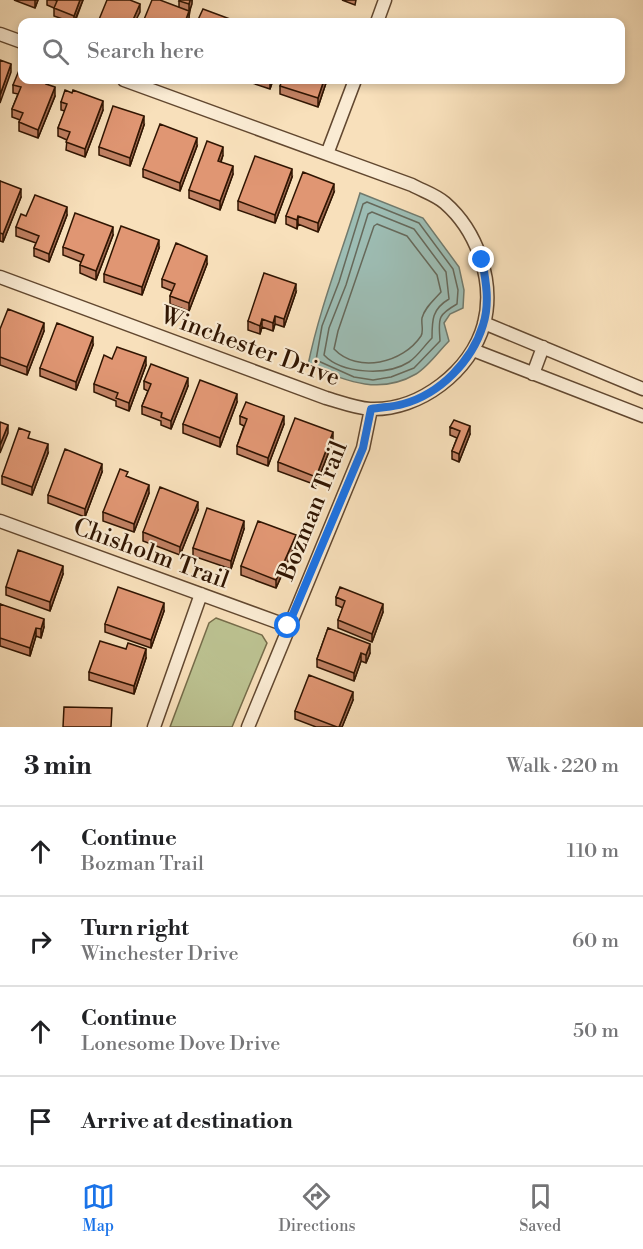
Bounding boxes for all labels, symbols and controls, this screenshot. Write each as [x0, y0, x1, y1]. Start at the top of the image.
search box [18, 18, 625, 84]
icon: search [39, 35, 72, 68]
text: Search here [87, 38, 204, 65]
route end [468, 246, 494, 272]
street label: Winchester Drive [155, 300, 344, 393]
street label: Bozman Trail [271, 437, 355, 586]
street label: Chisholm Trail [69, 512, 233, 596]
route start [274, 612, 300, 638]
text: 3 min [24, 750, 92, 782]
text: Walk · 220 m [506, 754, 619, 779]
text: Continue [81, 825, 177, 852]
icon: ahead [24, 835, 57, 868]
text: 110 m [567, 839, 619, 864]
text: Bozman Trail [81, 852, 204, 877]
text: Turn right [81, 915, 189, 942]
icon: right [24, 925, 57, 958]
text: 60 m [572, 929, 619, 954]
text: Winchester Drive [81, 942, 239, 967]
text: Continue [81, 1005, 177, 1032]
icon: ahead [24, 1015, 57, 1048]
text: 50 m [573, 1019, 619, 1044]
text: Lonesome Dove Drive [81, 1032, 280, 1057]
icon: arrive [24, 1105, 57, 1138]
text: Arrive at destination [81, 1108, 293, 1135]
tab: Map [82, 1180, 115, 1236]
tab: Directions [278, 1180, 356, 1236]
tab: Saved [519, 1180, 561, 1236]

